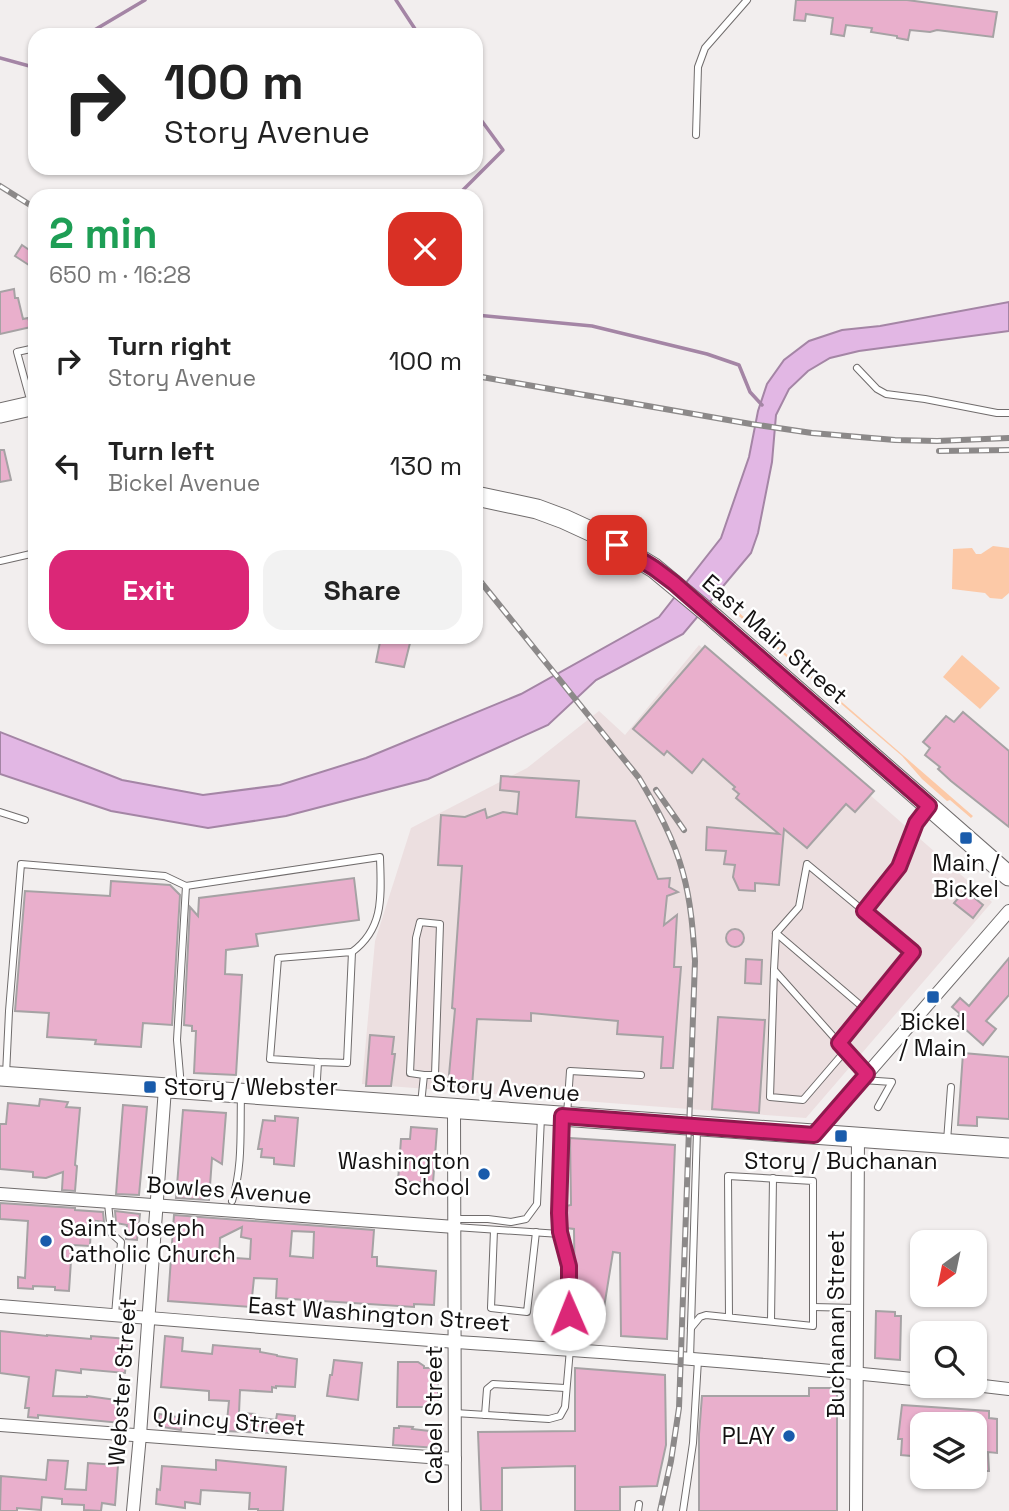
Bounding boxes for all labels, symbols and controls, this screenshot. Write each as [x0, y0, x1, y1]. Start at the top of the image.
text: 100 m [164, 51, 304, 113]
icon: right [49, 56, 140, 147]
text: Story Avenue [164, 112, 370, 152]
text: 2 min [49, 207, 158, 260]
button: close [388, 212, 462, 286]
text: 650 m · 16:28 [49, 260, 191, 290]
text: Turn right [108, 329, 232, 363]
icon: right [49, 342, 87, 380]
text: 100 m [389, 344, 462, 378]
text: Story Avenue [108, 363, 256, 393]
text: Turn left [108, 434, 215, 468]
icon: left [49, 447, 87, 485]
text: 130 m [390, 449, 462, 483]
text: Bickel Avenue [108, 468, 260, 498]
pin [587, 515, 647, 575]
icon: arrive [598, 526, 636, 564]
button: Exit [49, 550, 249, 630]
button: Share [263, 550, 462, 630]
street label: East Main Street [696, 567, 854, 711]
marker: Main / Bickel [958, 830, 974, 846]
place label: Main / Bickel [932, 848, 1000, 904]
marker: Bickel / Main [925, 989, 941, 1005]
place label: Bickel / Main [899, 1007, 967, 1063]
street label: Story Avenue [431, 1068, 581, 1108]
place label: Story / Webster [164, 1072, 338, 1102]
marker: Story / Webster [142, 1079, 158, 1095]
marker: Story / Buchanan [833, 1128, 849, 1144]
place label: Washington School [338, 1146, 470, 1202]
place label: Story / Buchanan [744, 1146, 938, 1176]
marker: Washington School [476, 1166, 492, 1182]
street label: Bowles Avenue [145, 1169, 313, 1211]
place label: Saint Joseph Catholic Church [60, 1213, 236, 1269]
street label: Buchanan Street [821, 1230, 851, 1418]
north arrow [910, 1230, 987, 1307]
map controls [910, 1230, 987, 1489]
marker: Saint Joseph Catholic Church [38, 1233, 54, 1249]
position arrow [532, 1277, 606, 1351]
street label: East Washington Street [247, 1290, 511, 1338]
street label: Webster Street [101, 1297, 143, 1467]
button: search [910, 1321, 987, 1398]
street label: Cabel Street [419, 1346, 449, 1484]
street label: Quincy Street [151, 1399, 307, 1443]
button: layers [910, 1412, 987, 1489]
place label: PLAY [722, 1421, 775, 1451]
marker: PLAY [781, 1428, 797, 1444]

